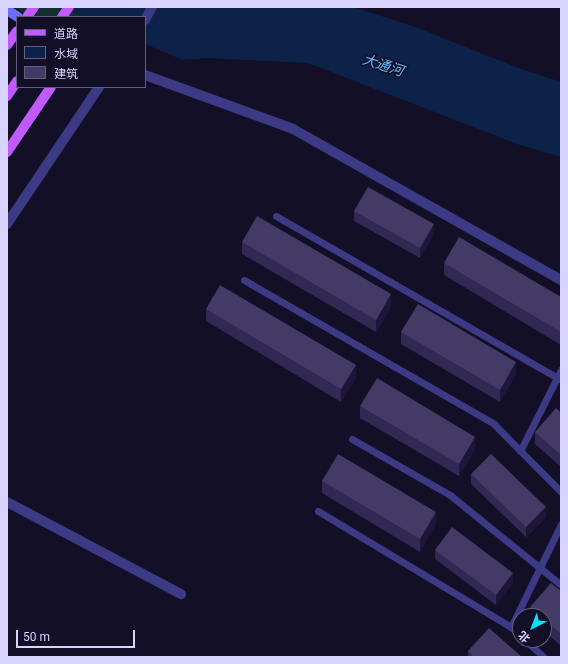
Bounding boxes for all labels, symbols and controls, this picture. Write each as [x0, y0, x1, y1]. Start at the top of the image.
legend [16, 16, 146, 88]
text: 道路 [54, 27, 78, 41]
text: 水域 [54, 47, 78, 61]
water label: 大通河 [360, 51, 406, 79]
text: 建筑 [54, 67, 78, 81]
north arrow [512, 608, 552, 648]
scale bar [18, 622, 137, 648]
text: 北 [516, 628, 533, 645]
text: 50 m [23, 630, 50, 644]

